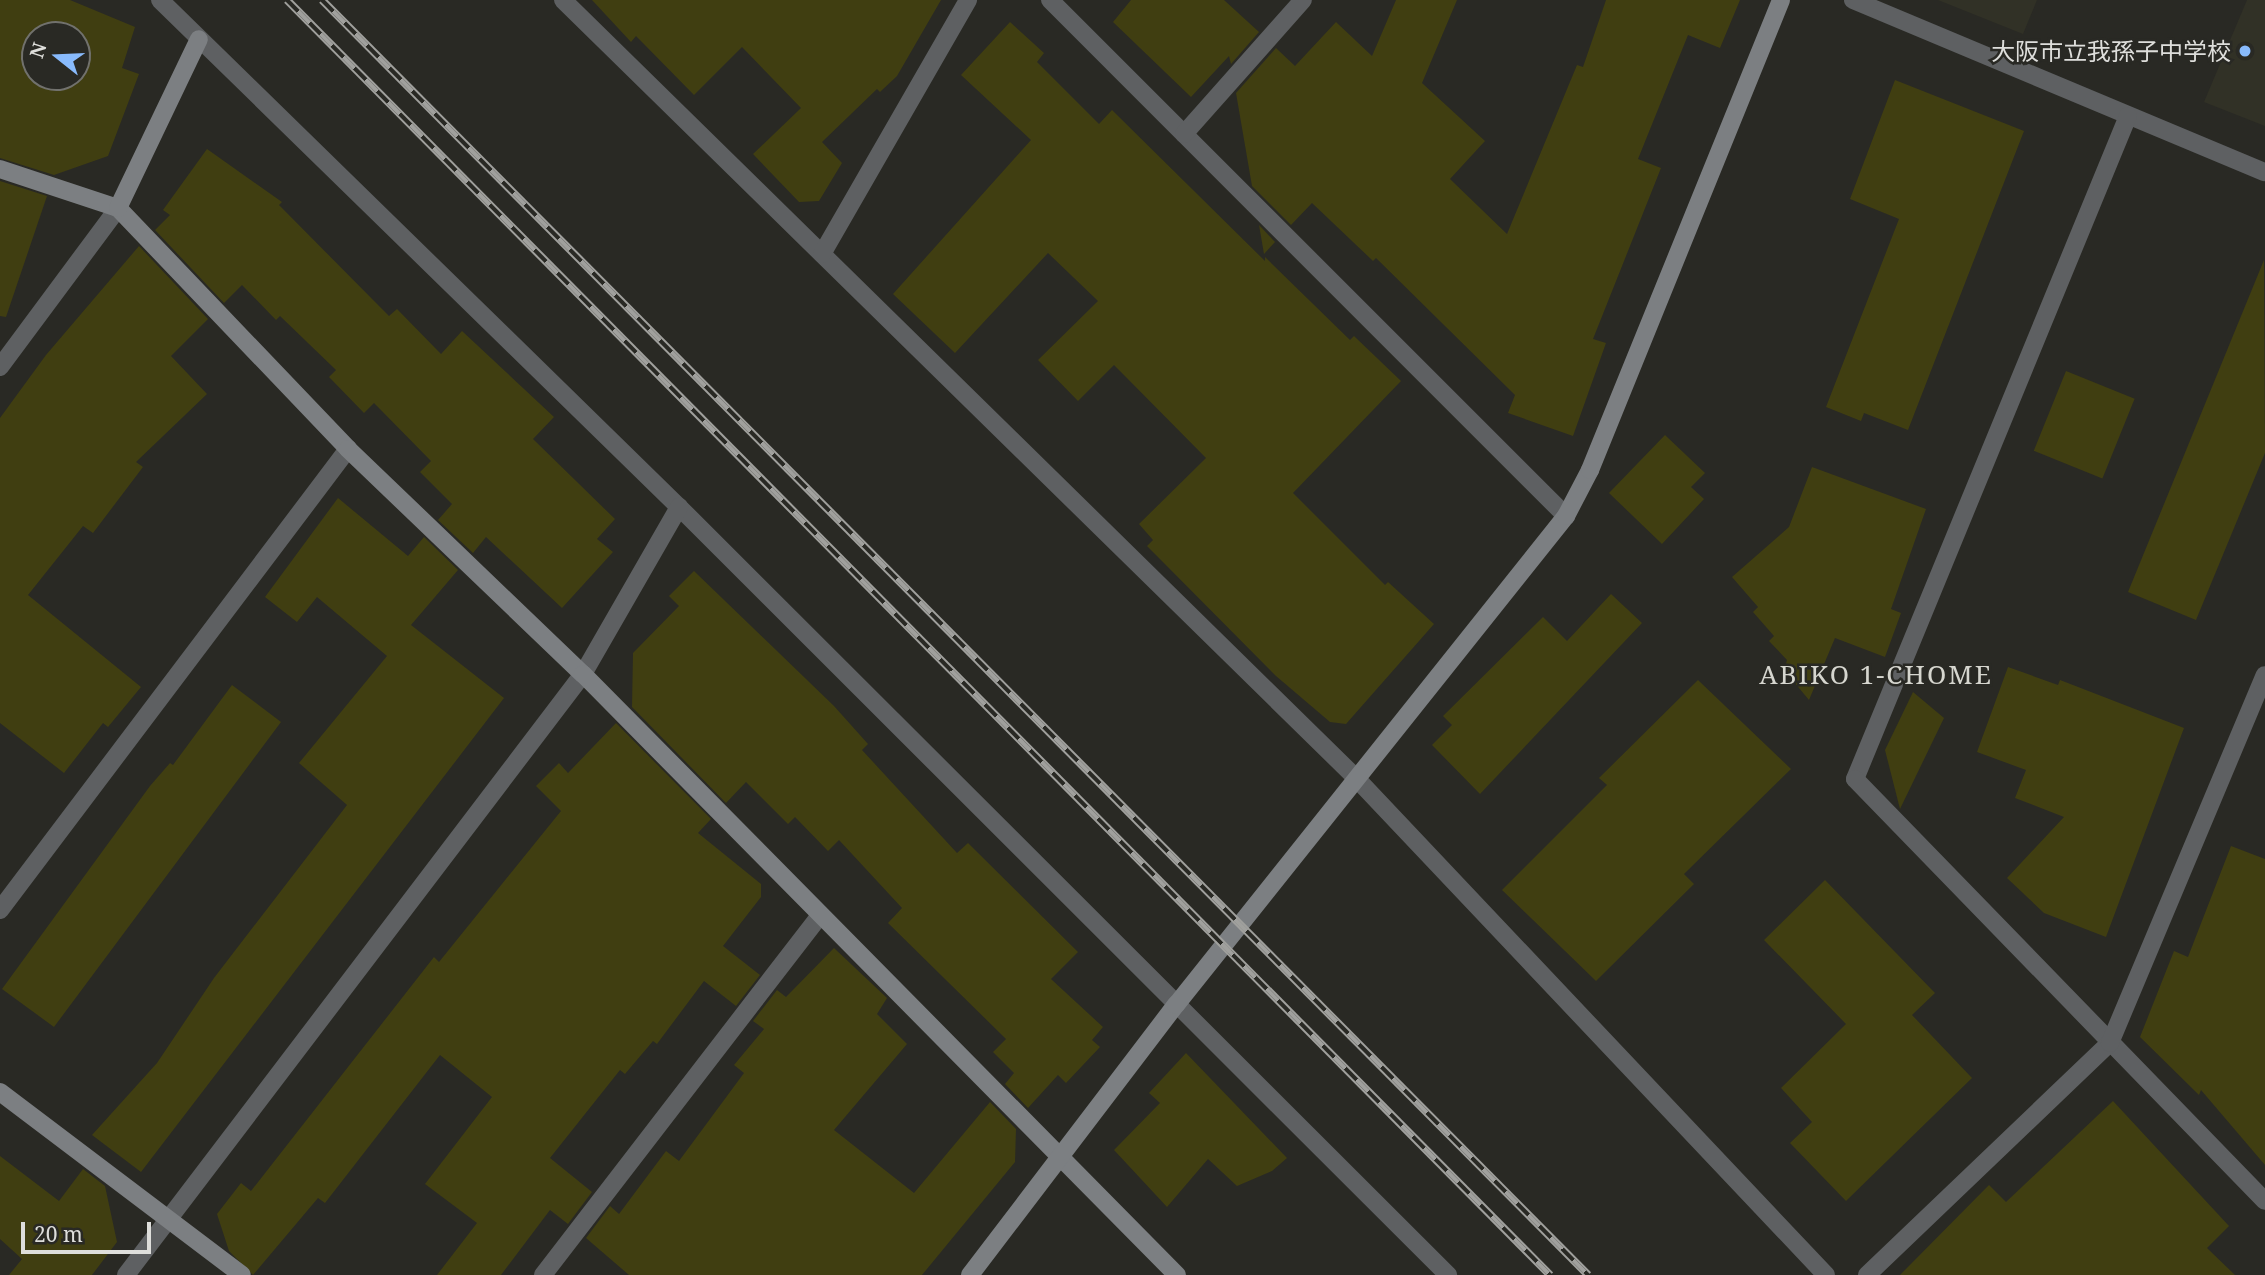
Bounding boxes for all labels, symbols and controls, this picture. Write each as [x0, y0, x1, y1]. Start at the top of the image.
north arrow [21, 21, 91, 91]
place label: 大阪市立我孫子中学校 [1991, 37, 2231, 65]
text: N [23, 39, 53, 61]
marker: 大阪市立我孫子中学校 [2237, 43, 2253, 59]
district label: ABIKO 1-CHOME [1761, 659, 1991, 691]
scale bar [24, 1208, 154, 1252]
text: 20 m [34, 1220, 83, 1248]

